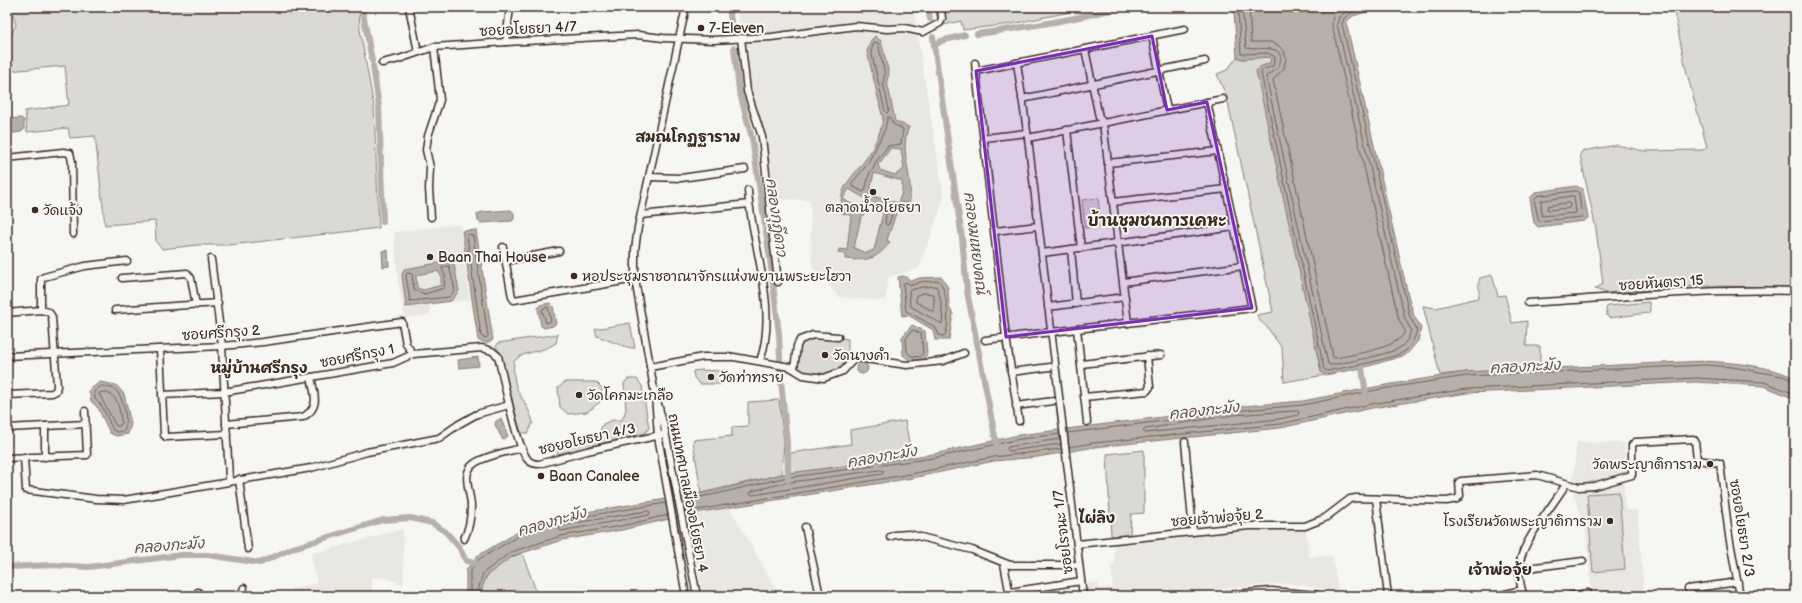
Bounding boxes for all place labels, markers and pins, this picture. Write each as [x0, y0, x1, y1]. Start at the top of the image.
place label: 7-Eleven [709, 20, 764, 37]
marker: 7-Eleven [696, 23, 706, 33]
marker: ตลาดน้ำอโยธยา [868, 187, 878, 197]
place label: ตลาดน้ำอโยธยา [825, 195, 921, 216]
place label: วัดแจ้ง [43, 202, 83, 219]
marker: วัดแจ้ง [30, 205, 40, 215]
place label: Baan Thai House [438, 249, 547, 266]
marker: Baan Thai House [425, 252, 435, 262]
place label: หอประชุมราชอาณาจักรแห่งพยานพระยะโฮวา [582, 267, 851, 286]
marker: หอประชุมราชอาณาจักรแห่งพยานพระยะโฮวา [569, 271, 579, 281]
place label: วัดนางคำ [833, 347, 890, 364]
marker: วัดนางคำ [820, 350, 830, 360]
place label: วัดท่าทราย [719, 369, 784, 386]
marker: วัดท่าทราย [706, 372, 716, 382]
place label: วัดโคกมะเกลือ [587, 386, 674, 404]
marker: วัดโคกมะเกลือ [574, 390, 584, 400]
place label: วัดพระญาติการาม [1592, 456, 1702, 473]
marker: วัดพระญาติการาม [1705, 459, 1715, 469]
place label: Baan Canalee [549, 468, 639, 485]
marker: Baan Canalee [536, 471, 546, 481]
place label: โรงเรียนวัดพระญาติการาม [1443, 512, 1602, 530]
marker: โรงเรียนวัดพระญาติการาม [1605, 516, 1615, 526]

